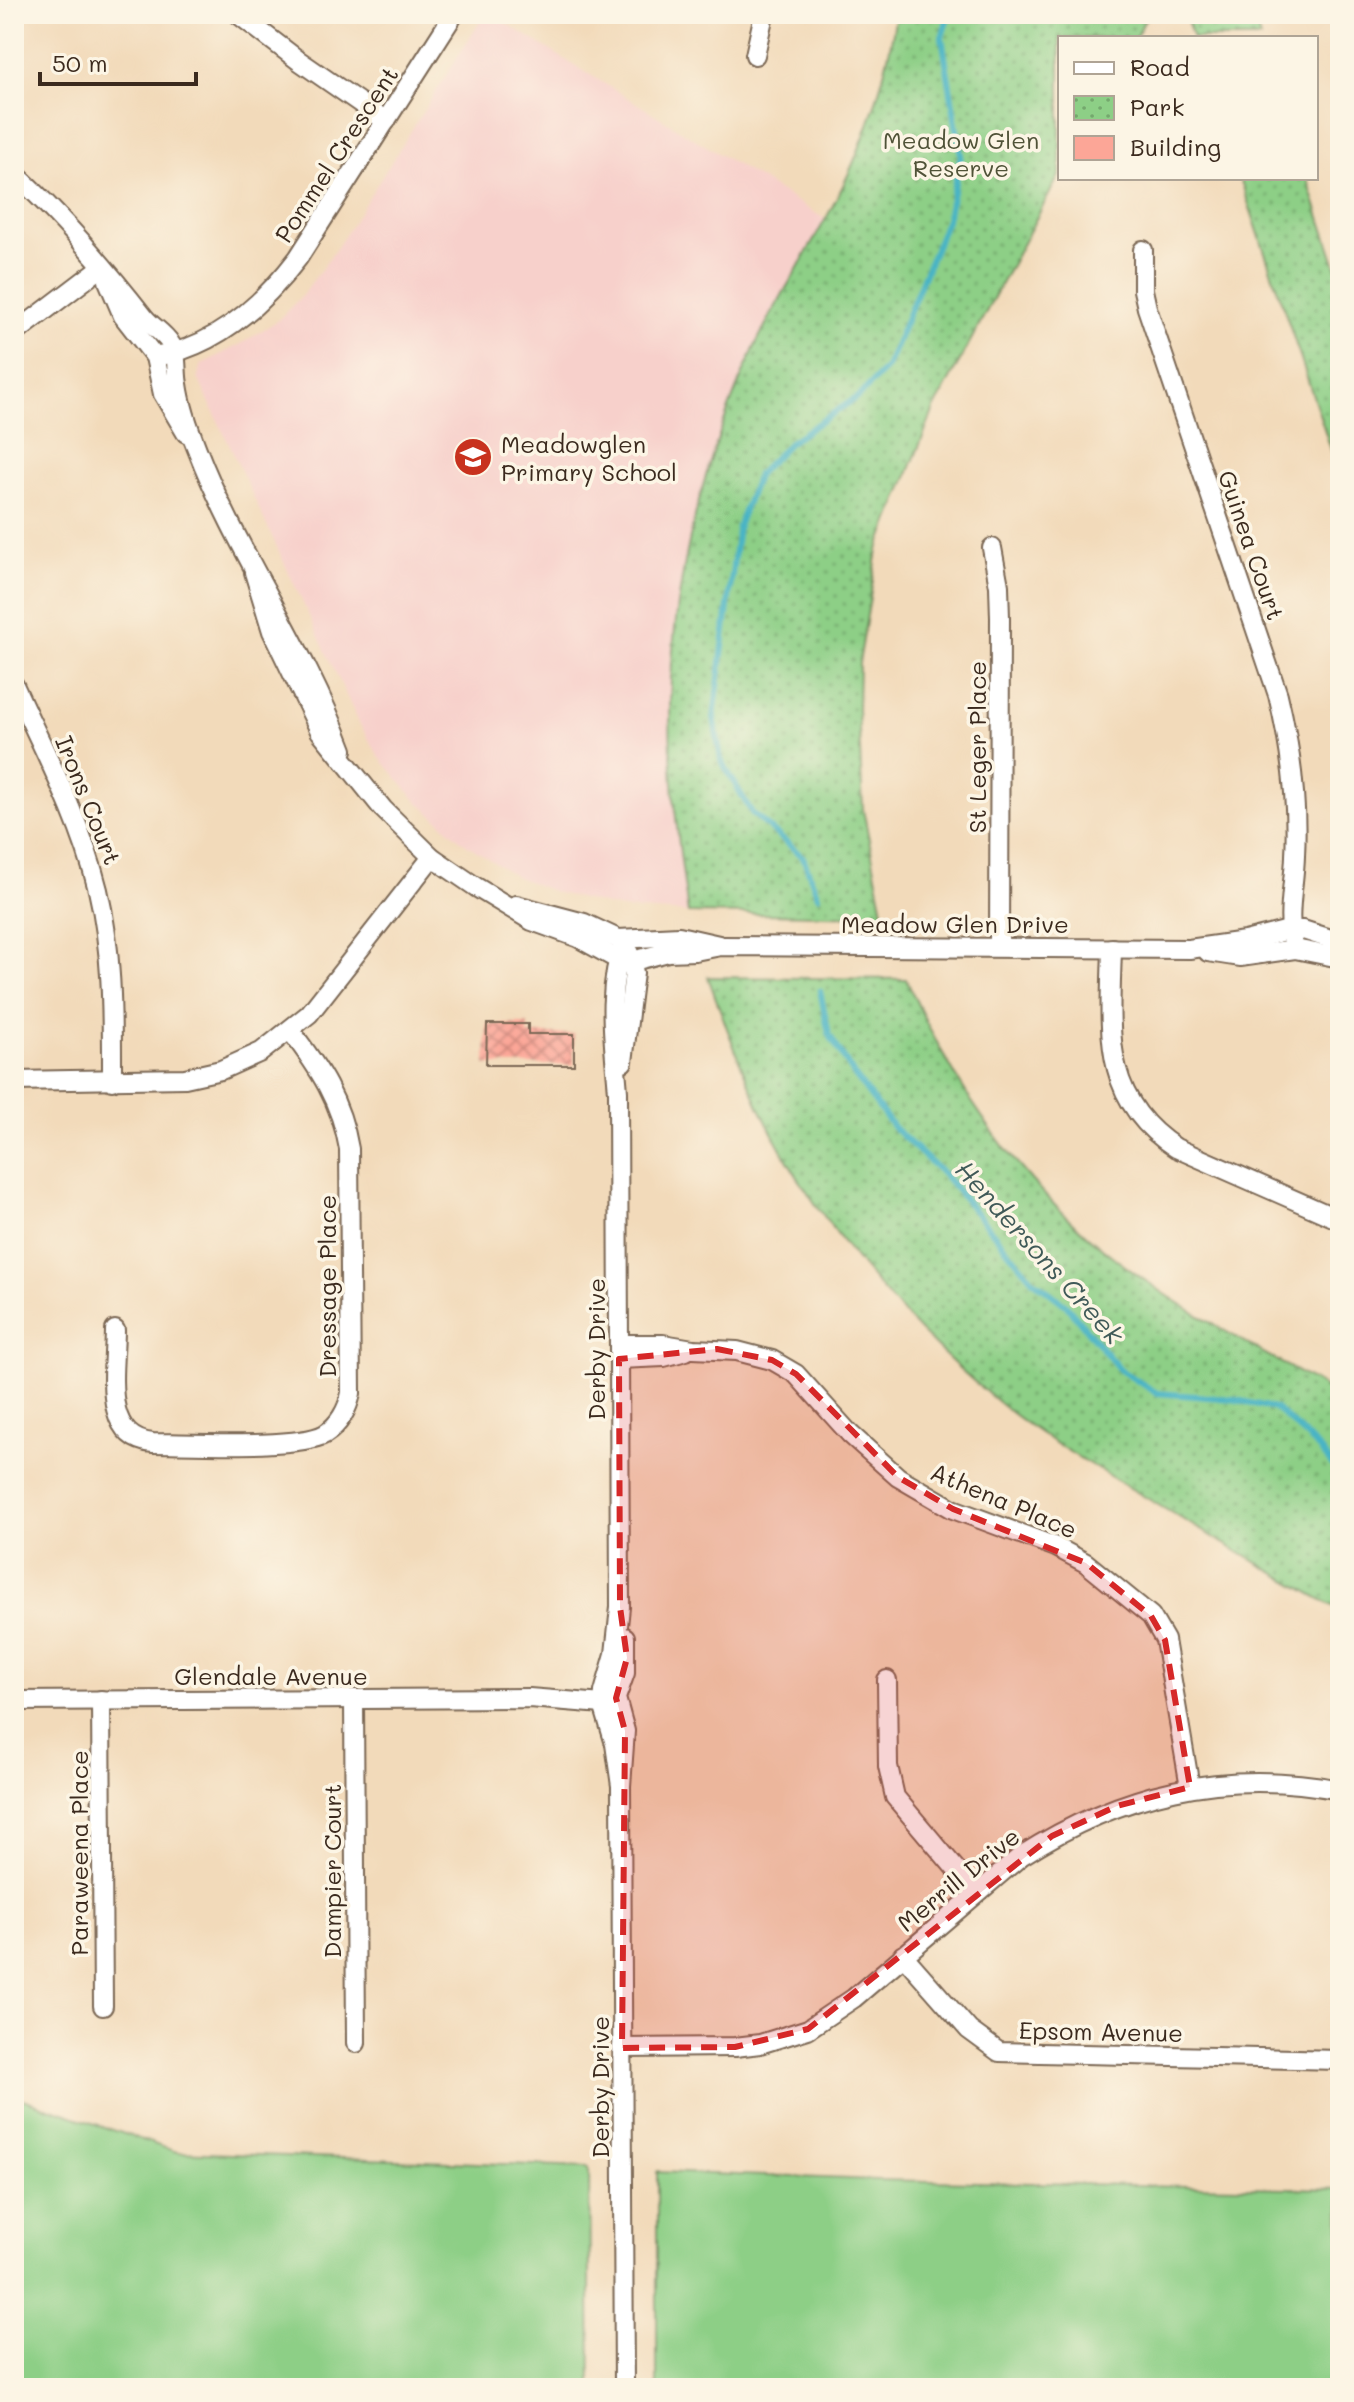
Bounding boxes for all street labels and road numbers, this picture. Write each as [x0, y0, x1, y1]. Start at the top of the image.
street label: Pommel Crescent [267, 60, 405, 248]
street label: Guinea Court [1212, 466, 1292, 624]
street label: St Leger Place [961, 661, 992, 833]
street label: Irons Court [49, 731, 129, 869]
street label: Meadow Glen Drive [841, 908, 1069, 939]
street label: Dressage Place [311, 1195, 342, 1377]
street label: Derby Drive [580, 1278, 611, 1420]
street label: Athena Place [926, 1455, 1082, 1545]
street label: Glendale Avenue [174, 1660, 368, 1691]
street label: Paraweena Place [63, 1750, 94, 1956]
street label: Dampier Court [316, 1784, 347, 1958]
street label: Merrill Drive [891, 1820, 1025, 1938]
street label: Epsom Avenue [1019, 2014, 1183, 2048]
street label: Derby Drive [584, 2016, 615, 2158]

